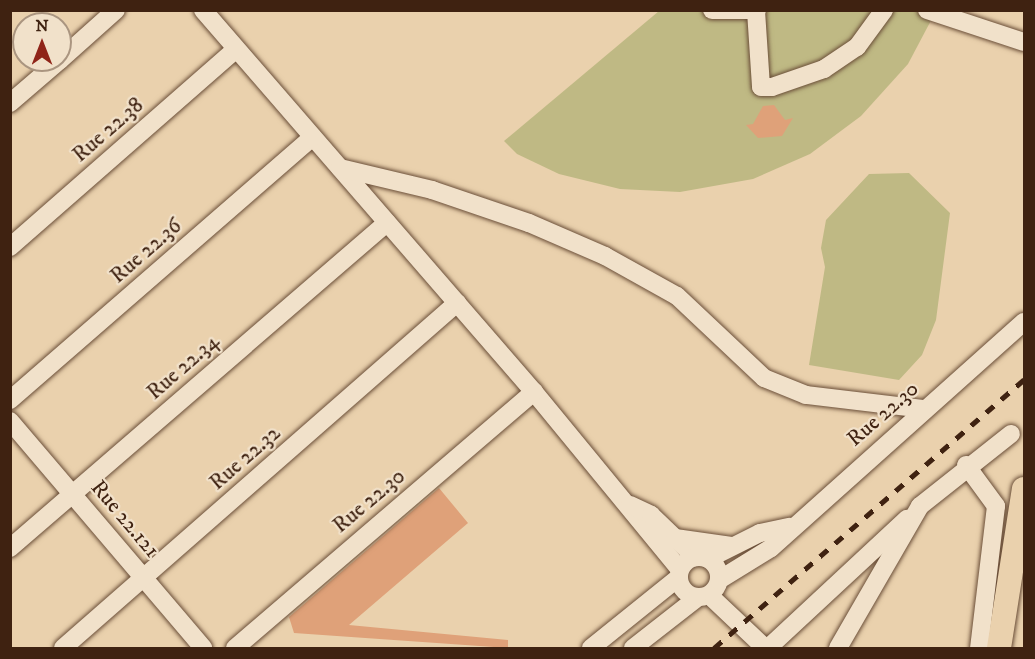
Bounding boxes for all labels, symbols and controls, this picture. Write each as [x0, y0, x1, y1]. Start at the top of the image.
north arrow [12, 12, 72, 72]
text: N [35, 16, 49, 36]
street label: Rue 22.38 [67, 92, 149, 168]
street label: Rue 22.36 [105, 213, 187, 289]
street label: Rue 22.34 [141, 328, 225, 406]
street label: Rue 22.30 [842, 376, 924, 452]
street label: Rue 22.32 [204, 420, 286, 496]
street label: Rue 22.30 [327, 463, 411, 539]
street label: Rue 22.121 [85, 475, 165, 563]

